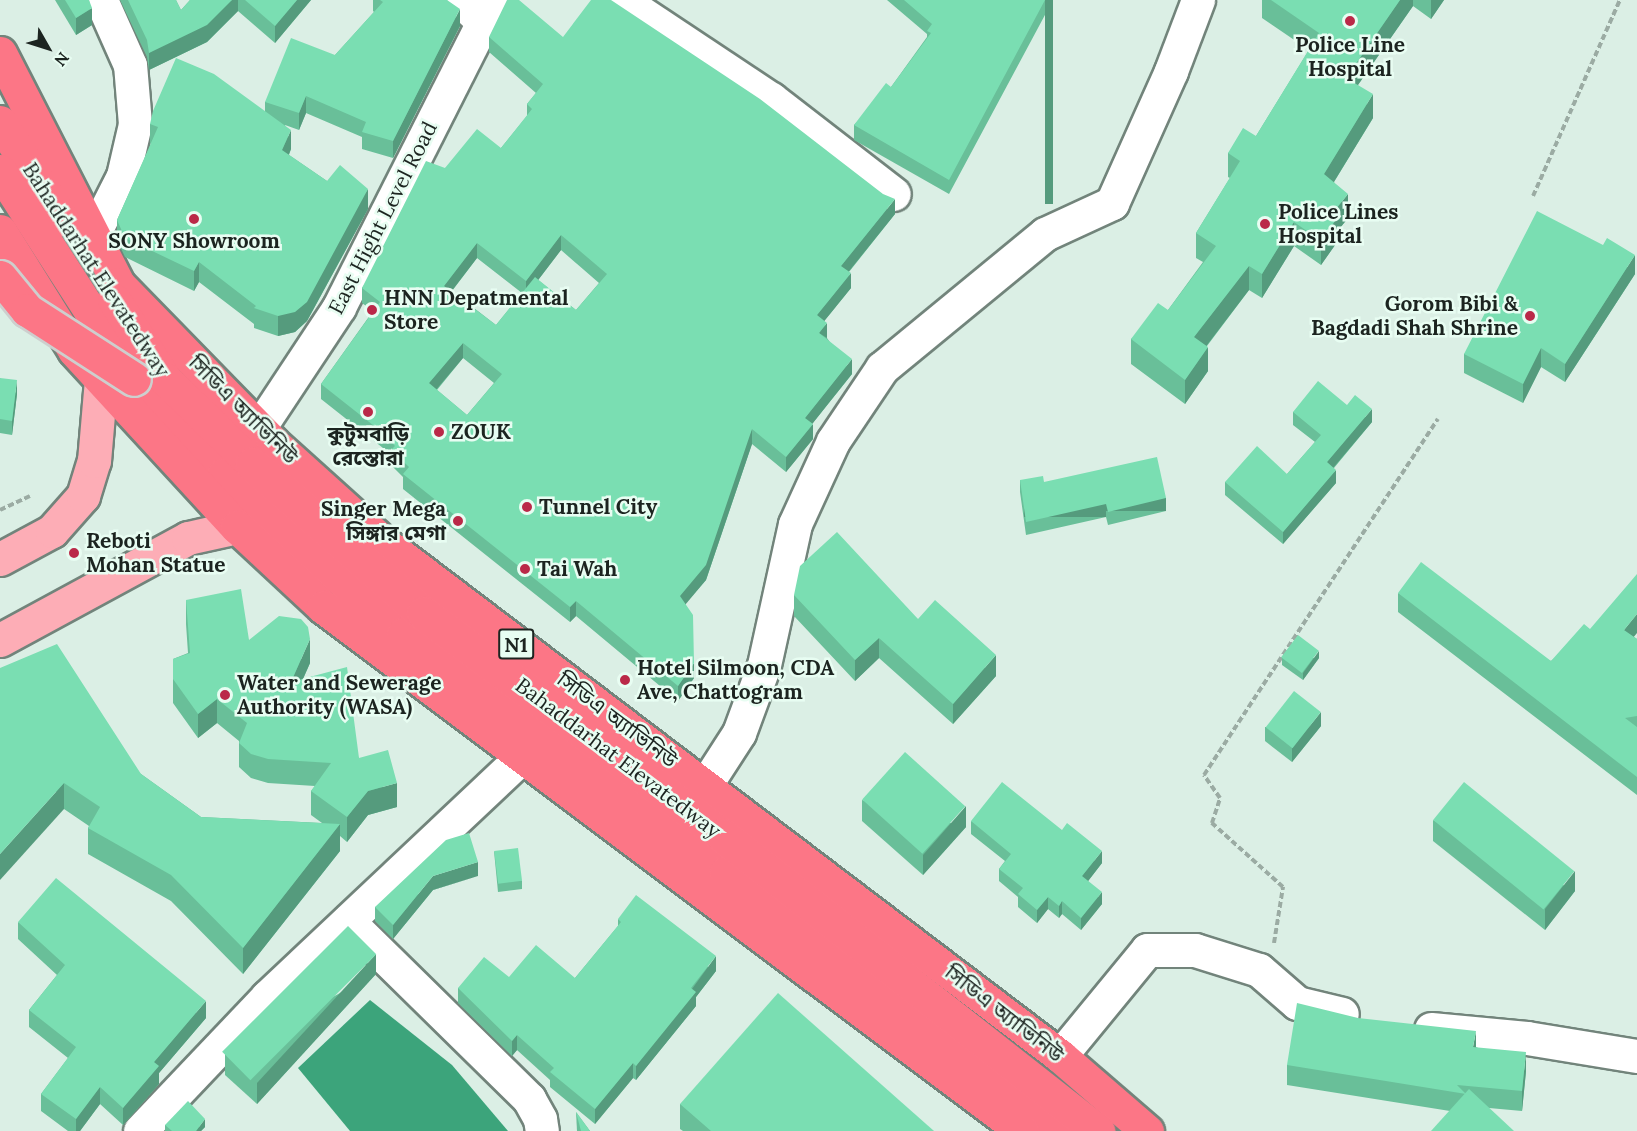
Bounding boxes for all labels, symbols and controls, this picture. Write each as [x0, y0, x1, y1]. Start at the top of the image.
marker: Police Line Hospital [1341, 12, 1359, 30]
north arrow [18, 18, 78, 78]
place label: Police Line Hospital [1295, 32, 1405, 82]
text: N [50, 48, 74, 70]
street label: East Hight Level Road [323, 117, 443, 319]
street label: Bahaddarhat Elevatedway [17, 158, 175, 382]
place label: Police Lines Hospital [1278, 199, 1398, 249]
marker: SONY Showroom [187, 212, 201, 226]
marker: Police Lines Hospital [1256, 215, 1274, 233]
place label: SONY Showroom [108, 228, 280, 254]
place label: HNN Depatmental Store [384, 285, 569, 335]
place label: Gorom Bibi & Bagdadi Shah Shrine [1311, 291, 1518, 341]
marker: HNN Depatmental Store [365, 303, 379, 317]
marker: Gorom Bibi & Bagdadi Shah Shrine [1523, 309, 1537, 323]
street label: সিডিএ অ্যাভিনিউ [183, 350, 303, 470]
marker: কুটুমবাড়ি রেস্তোরা [361, 405, 375, 419]
place label: ZOUK [451, 419, 511, 445]
place label: কুটুমবাড়ি রেস্তোরা [327, 421, 409, 471]
marker: ZOUK [432, 425, 446, 439]
place label: Tunnel City [539, 494, 657, 520]
place label: Singer Mega সিঙ্গার মেগা [321, 496, 446, 546]
marker: Tunnel City [520, 500, 534, 514]
marker: Singer Mega সিঙ্গার মেগা [451, 514, 465, 528]
place label: Reboti Mohan Statue [86, 528, 226, 578]
marker: Reboti Mohan Statue [67, 546, 81, 560]
place label: Tai Wah [537, 556, 617, 582]
marker: Tai Wah [518, 562, 532, 576]
road number: N1 [498, 627, 534, 661]
place label: Hotel Silmoon, CDA Ave, Chattogram [637, 655, 834, 705]
street label: সিডিএ অ্যাভিনিউ [552, 667, 682, 773]
place label: Water and Sewerage Authority (WASA) [237, 670, 442, 720]
street label: Bahaddarhat Elevatedway [510, 673, 726, 843]
marker: Hotel Silmoon, CDA Ave, Chattogram [618, 673, 632, 687]
marker: Water and Sewerage Authority (WASA) [218, 688, 232, 702]
street label: সিডিএ অ্যাভিনিউ [940, 960, 1068, 1068]

